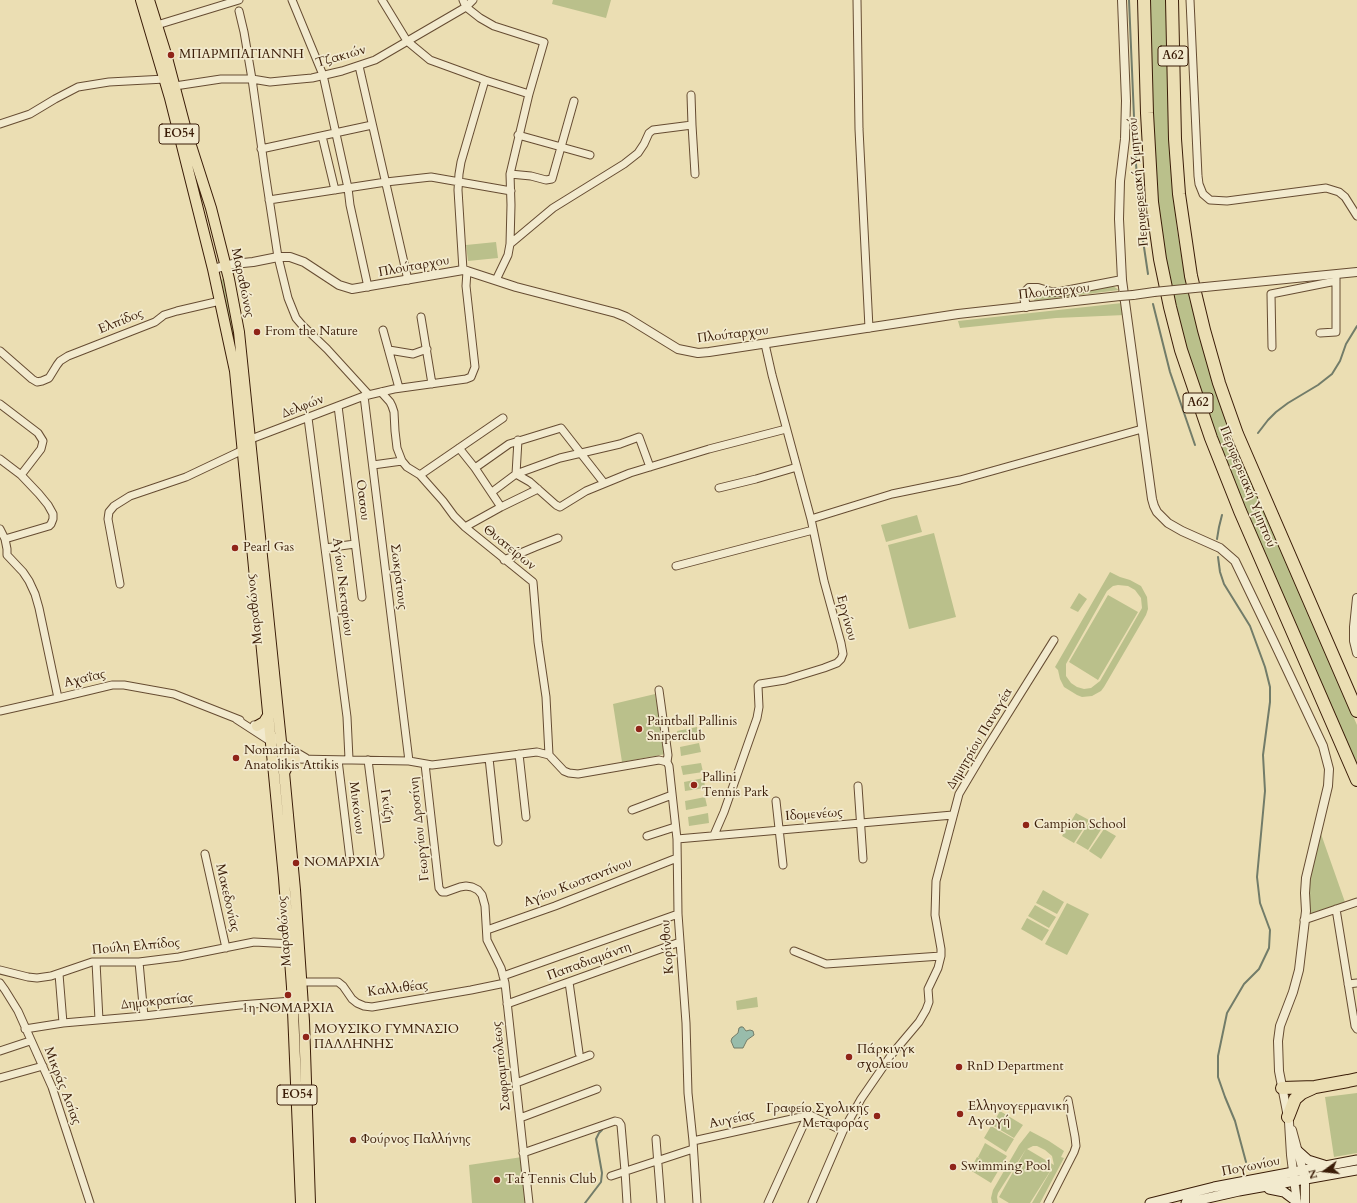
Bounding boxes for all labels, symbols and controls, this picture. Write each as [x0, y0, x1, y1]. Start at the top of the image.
street label: Τζακιών [314, 42, 368, 72]
road number: Α62 [1158, 46, 1188, 66]
place label: ΜΠΑΡΜΠΑΓΙΑΝΝΗ [179, 47, 304, 63]
marker: ΜΠΑΡΜΠΑΓΙΑΝΝΗ [166, 50, 176, 60]
street label: Περιφερειακή Υμηττού [1126, 117, 1152, 247]
road number: ΕΟ54 [159, 124, 199, 144]
street label: Μαραθώνος [227, 247, 257, 319]
street label: Πλούταρχου [377, 253, 451, 281]
street label: Πλούταρχου [1018, 280, 1090, 304]
street label: Ελπίδος [96, 306, 146, 338]
street label: Πλούταρχου [696, 323, 770, 347]
place label: From the Nature [265, 324, 358, 340]
marker: From the Nature [252, 327, 262, 337]
street label: Δελφών [280, 392, 326, 422]
road number: Α62 [1183, 393, 1213, 413]
street label: Περιφερειακή Υμηττού [1216, 424, 1278, 550]
street label: Οασου [352, 479, 372, 521]
street label: Θυατείρων [479, 522, 539, 574]
street label: Αγίου Νεκταρίου [328, 537, 356, 637]
place label: Pearl Gas [243, 540, 294, 556]
marker: Pearl Gas [230, 543, 240, 553]
street label: Σωκράτους [386, 543, 410, 611]
street label: Μαραθώνος [244, 573, 266, 645]
street label: Εργίνου [832, 593, 860, 643]
street label: Αχαΐας [63, 667, 107, 691]
street label: Δημητρίου Παναγέα [944, 686, 1016, 792]
place label: Paintball Pallinis Sniperclub [647, 714, 737, 745]
marker: Paintball Pallinis Sniperclub [634, 724, 644, 734]
place label: Nomarhia Anatolikis Attikis [244, 743, 339, 774]
marker: Nomarhia Anatolikis Attikis [231, 753, 241, 763]
place label: Pallini Tennis Park [702, 770, 769, 801]
street label: Γεωργίου Δροσίνη [407, 776, 433, 882]
marker: Pallini Tennis Park [689, 780, 699, 790]
street label: Μυκόνου [345, 781, 367, 835]
street label: Γκύζη [376, 788, 396, 824]
street label: Ιδομενέως [785, 805, 843, 825]
place label: Campion School [1034, 817, 1126, 833]
marker: Campion School [1021, 820, 1031, 830]
place label: ΝΟΜΑΡΧΙΑ [304, 855, 379, 871]
street label: Αγίου Κωσταντίνου [522, 855, 634, 911]
marker: ΝΟΜΑΡΧΙΑ [291, 858, 301, 868]
street label: Μακεδονίας [212, 862, 242, 934]
street label: Μαραθώνος [275, 895, 295, 967]
street label: Κορίνθου [658, 919, 678, 975]
street label: Πούλη Ελπίδος [91, 935, 181, 959]
street label: Παπαδιαμάντη [545, 940, 633, 984]
street label: Καλλιθέας [367, 978, 429, 1000]
street label: Δημοκρατίας [120, 990, 194, 1014]
marker: 1η ΝΟΜΑΡΧΙΑ [283, 990, 293, 1000]
place label: 1η ΝΟΜΑΡΧΙΑ [242, 1001, 334, 1017]
street label: Σαφραμπόλεως [490, 1020, 514, 1112]
place label: ΜΟΥΣΙΚΟ ΓΥΜΝΑΣΙΟ ΠΑΛΛΗΝΗΣ [314, 1022, 459, 1053]
marker: ΜΟΥΣΙΚΟ ΓΥΜΝΑΣΙΟ ΠΑΛΛΗΝΗΣ [301, 1032, 311, 1042]
place label: Πάρκινγκ σχολείου [857, 1042, 915, 1073]
street label: Μικράς Ασίας [40, 1045, 84, 1127]
marker: Πάρκινγκ σχολείου [844, 1052, 854, 1062]
place label: RnD Department [967, 1059, 1064, 1075]
marker: RnD Department [954, 1062, 964, 1072]
road number: ΕΟ54 [277, 1085, 317, 1105]
place label: Ελληνογερμανική Αγωγή [968, 1099, 1070, 1130]
place label: Γραφείο Σχολικής Μεταφοράς [766, 1101, 869, 1132]
street label: Αυγείας [708, 1108, 756, 1132]
marker: Ελληνογερμανική Αγωγή [955, 1109, 965, 1119]
marker: Γραφείο Σχολικής Μεταφοράς [872, 1111, 882, 1121]
place label: Φούρνος Παλλήνης [361, 1132, 471, 1148]
marker: Φούρνος Παλλήνης [348, 1135, 358, 1145]
north arrow [1305, 1151, 1345, 1191]
street label: Πογωνίου [1221, 1154, 1281, 1180]
place label: Swimming Pool [961, 1159, 1050, 1175]
marker: Swimming Pool [948, 1162, 958, 1172]
text: N [1304, 1168, 1321, 1181]
place label: Taf Tennis Club [505, 1172, 597, 1188]
marker: Taf Tennis Club [492, 1175, 502, 1185]

